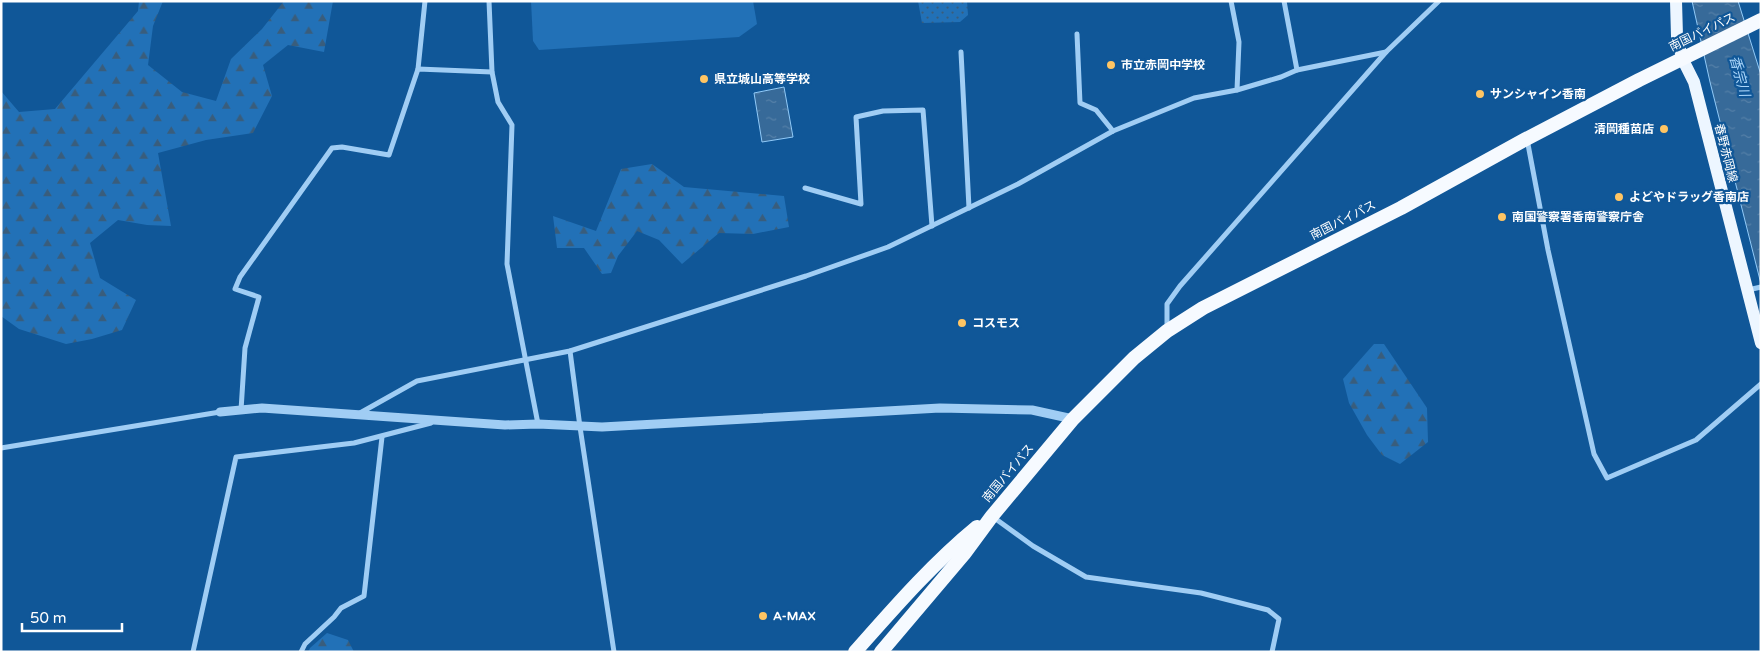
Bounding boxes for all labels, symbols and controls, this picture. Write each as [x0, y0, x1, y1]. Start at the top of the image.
street label: 南国バイパス [1667, 10, 1737, 54]
water label: 香宗川 [1726, 54, 1754, 101]
place label: 市立赤岡中学校 [1121, 58, 1205, 72]
marker: 市立赤岡中学校 [1105, 59, 1117, 71]
place label: 県立城山高等学校 [714, 72, 810, 86]
marker: 県立城山高等学校 [698, 73, 710, 85]
place label: サンシャイン香南 [1490, 87, 1586, 101]
marker: サンシャイン香南 [1474, 88, 1486, 100]
place label: 清岡種苗店 [1594, 122, 1654, 136]
street label: 春野赤岡線 [1712, 122, 1740, 184]
marker: 清岡種苗店 [1658, 123, 1670, 135]
place label: よどやドラッグ香南店 [1629, 190, 1749, 204]
marker: よどやドラッグ香南店 [1613, 191, 1625, 203]
street label: 南国バイパス [1308, 197, 1378, 243]
place label: 南国警察署香南警察庁舎 [1512, 210, 1644, 224]
marker: 南国警察署香南警察庁舎 [1496, 211, 1508, 223]
place label: コスモス [972, 316, 1020, 330]
marker: コスモス [956, 317, 968, 329]
street label: 南国バイパス [980, 441, 1036, 505]
scale bar [22, 600, 122, 632]
text: 50 m [30, 609, 67, 627]
place label: A-MAX [773, 609, 816, 623]
marker: A-MAX [757, 610, 769, 622]

